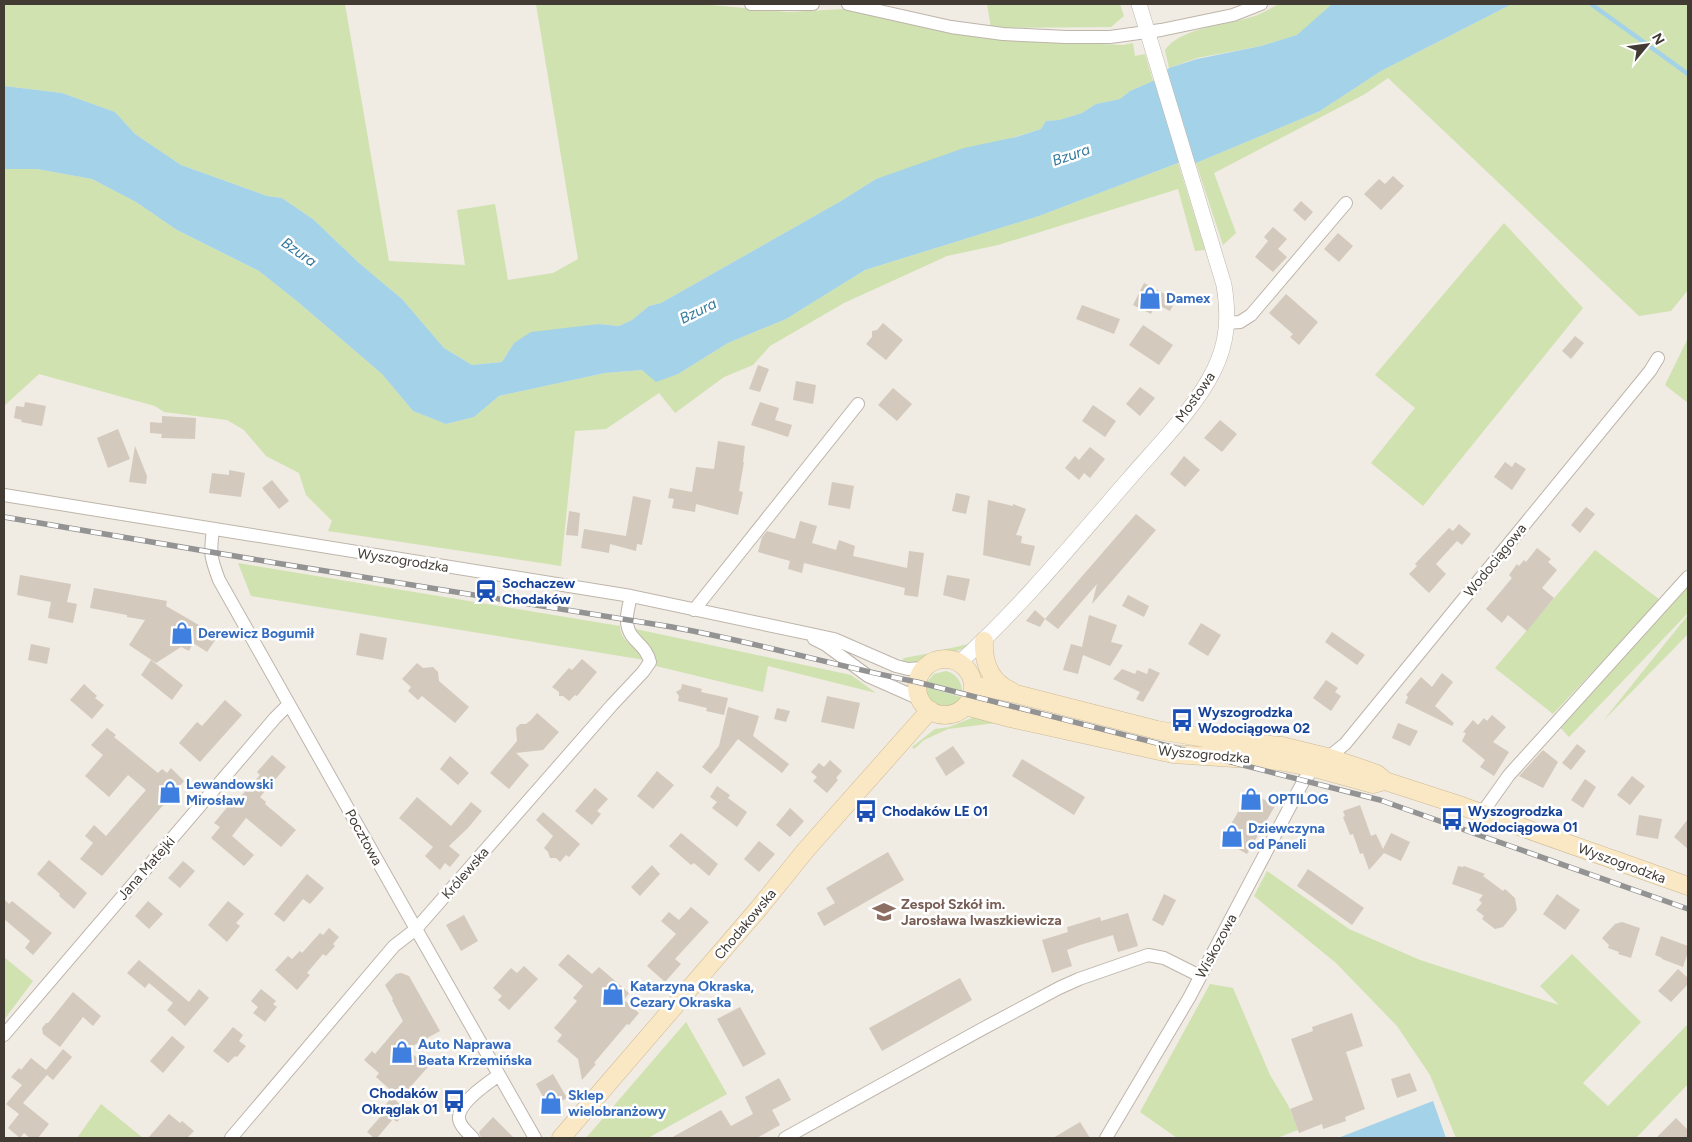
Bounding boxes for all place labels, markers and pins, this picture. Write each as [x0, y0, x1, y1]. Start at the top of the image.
shop icon: Damex [1137, 285, 1163, 311]
place label: Damex [1166, 290, 1211, 307]
place label: Sochaczew Chodaków [502, 575, 575, 608]
station icon: Sochaczew Chodaków [473, 578, 499, 604]
shop icon: Derewicz Bogumił [169, 620, 195, 646]
place label: Derewicz Bogumił [198, 625, 314, 642]
place label: Wyszogrodzka Wodociągowa 02 [1198, 704, 1310, 737]
bus stop icon: Wyszogrodzka Wodociągowa 02 [1169, 707, 1195, 733]
place label: Lewandowski Mirosław [186, 776, 273, 809]
shop icon: Lewandowski Mirosław [157, 779, 183, 805]
shop icon: OPTILOG [1238, 786, 1264, 812]
place label: OPTILOG [1268, 791, 1329, 808]
bus stop icon: Chodaków LE 01 [853, 798, 879, 824]
place label: Chodaków LE 01 [882, 803, 988, 820]
place label: Wyszogrodzka Wodociągowa 01 [1468, 803, 1578, 836]
bus stop icon: Wyszogrodzka Wodociągowa 01 [1439, 806, 1465, 832]
place label: Dziewczyna od Paneli [1248, 820, 1325, 853]
shop icon: Dziewczyna od Paneli [1219, 823, 1245, 849]
place label: Zespoł Szkół im. Jarosława Iwaszkiewicza [901, 896, 1062, 929]
school or university icon: Zespoł Szkół im. Jarosława Iwaszkiewicza [871, 899, 897, 925]
place label: Katarzyna Okraska, Cezary Okraska [630, 978, 755, 1011]
shop icon: Katarzyna Okraska, Cezary Okraska [600, 981, 626, 1007]
place label: Auto Naprawa Beata Krzemińska [418, 1036, 532, 1069]
shop icon: Auto Naprawa Beata Krzemińska [389, 1039, 415, 1065]
place label: Chodaków Okrąglak 01 [362, 1085, 438, 1118]
place label: Sklep wielobranżowy [568, 1087, 667, 1120]
bus stop icon: Chodaków Okrąglak 01 [441, 1088, 467, 1114]
shop icon: Sklep wielobranżowy [538, 1090, 564, 1116]

